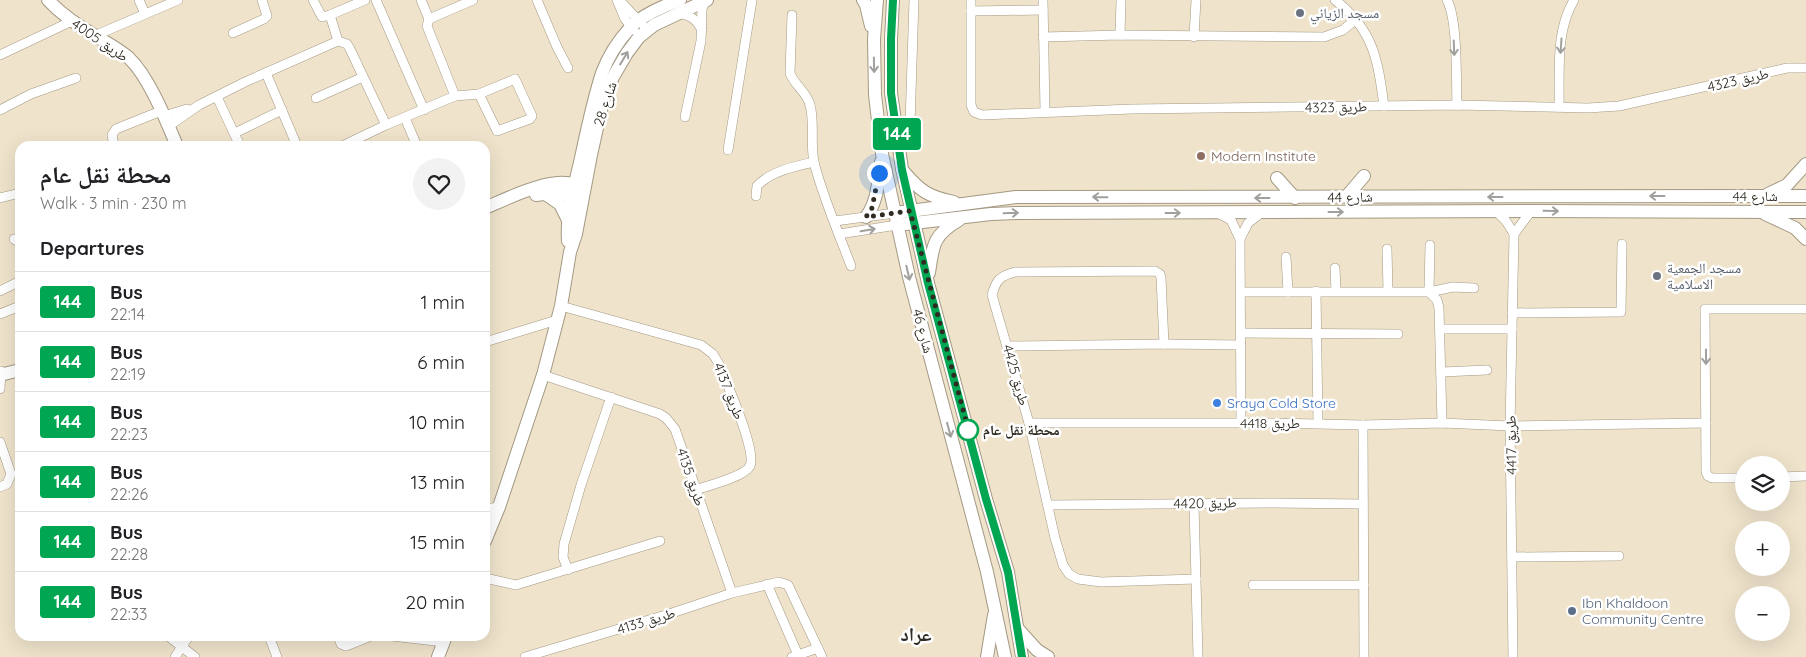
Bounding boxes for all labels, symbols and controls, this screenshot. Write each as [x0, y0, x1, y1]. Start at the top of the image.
place label: مسجد الزياني [1310, 4, 1379, 25]
marker: مسجد الزياني [1294, 7, 1306, 19]
street label: طريق 4005 [68, 15, 132, 66]
one-way arrow [1556, 38, 1565, 54]
one-way arrow [1450, 39, 1459, 55]
one-way arrow [620, 51, 630, 65]
one-way arrow [869, 56, 879, 72]
street label: طريق 4323 [1706, 64, 1771, 97]
street label: شارع 28 [589, 79, 622, 129]
street label: طريق 4323 [1305, 97, 1367, 118]
line badge: 144 [868, 118, 926, 150]
text: 144 [883, 122, 911, 145]
place label: Modern Institute [1211, 147, 1316, 165]
marker: Modern Institute [1195, 150, 1207, 162]
button: heart [413, 158, 465, 210]
text: محطة نقل عام [40, 159, 171, 189]
your location [867, 161, 892, 186]
street label: شارع 44 [1732, 187, 1778, 206]
street label: شارع 44 [1327, 188, 1373, 207]
one-way arrow [1649, 191, 1666, 201]
one-way arrow [1092, 192, 1108, 202]
one-way arrow [1487, 192, 1503, 202]
text: Walk · 3 min · 230 m [40, 193, 187, 213]
one-way arrow [1254, 193, 1270, 203]
one-way arrow [1542, 206, 1558, 216]
one-way arrow [1327, 207, 1343, 217]
one-way arrow [1164, 208, 1181, 218]
one-way arrow [1002, 209, 1018, 218]
one-way arrow [860, 224, 876, 234]
text: Departures [40, 236, 144, 260]
place label: مسجد الجمعية الاسلامية [1667, 259, 1741, 293]
one-way arrow [904, 264, 913, 280]
marker: مسجد الجمعية الاسلامية [1651, 270, 1663, 282]
text: Bus [110, 280, 143, 304]
text: 144 [53, 290, 82, 313]
text: 1 min [420, 290, 465, 314]
text: 22:14 [110, 304, 145, 324]
street label: شارع 46 [907, 307, 938, 355]
text: Bus [110, 340, 143, 364]
street label: طريق 4425 [998, 342, 1033, 408]
one-way arrow [1701, 349, 1711, 365]
text: 144 [53, 350, 82, 373]
text: 6 min [417, 350, 465, 374]
street label: طريق 4137 [709, 360, 748, 422]
text: 22:19 [110, 364, 146, 384]
place label: Sraya Cold Store [1227, 394, 1336, 412]
marker: Sraya Cold Store [1211, 397, 1223, 409]
text: Bus [110, 400, 143, 424]
text: 144 [53, 410, 82, 433]
text: 10 min [409, 410, 465, 434]
street label: طريق 4418 [1240, 414, 1300, 433]
street label: طريق 4417 [1501, 415, 1522, 475]
marker: محطة نقل عام [957, 419, 979, 441]
place label: محطة نقل عام [983, 421, 1060, 440]
one-way arrow [945, 422, 954, 438]
text: 22:23 [110, 424, 148, 444]
street label: طريق 4135 [672, 446, 709, 509]
map controls [1735, 456, 1790, 641]
button: layers [1735, 456, 1790, 511]
text: Bus [110, 460, 143, 484]
text: 144 [53, 470, 82, 493]
text: 13 min [410, 470, 465, 494]
text: 22:26 [110, 484, 148, 504]
street label: طريق 4420 [1173, 493, 1237, 514]
text: Bus [110, 520, 143, 544]
button: + [1735, 521, 1790, 576]
text: 144 [53, 530, 82, 553]
text: 15 min [410, 530, 465, 554]
text: 22:28 [110, 544, 148, 564]
text: Bus [110, 580, 143, 604]
button: − [1735, 586, 1790, 641]
text: 144 [53, 590, 82, 613]
text: 20 min [406, 590, 465, 614]
place label: Ibn Khaldoon Community Centre [1582, 594, 1704, 628]
text: 22:33 [110, 604, 148, 624]
street label: طريق 4133 [615, 604, 677, 639]
marker: Ibn Khaldoon Community Centre [1566, 605, 1578, 617]
district label: عراد [901, 622, 932, 646]

